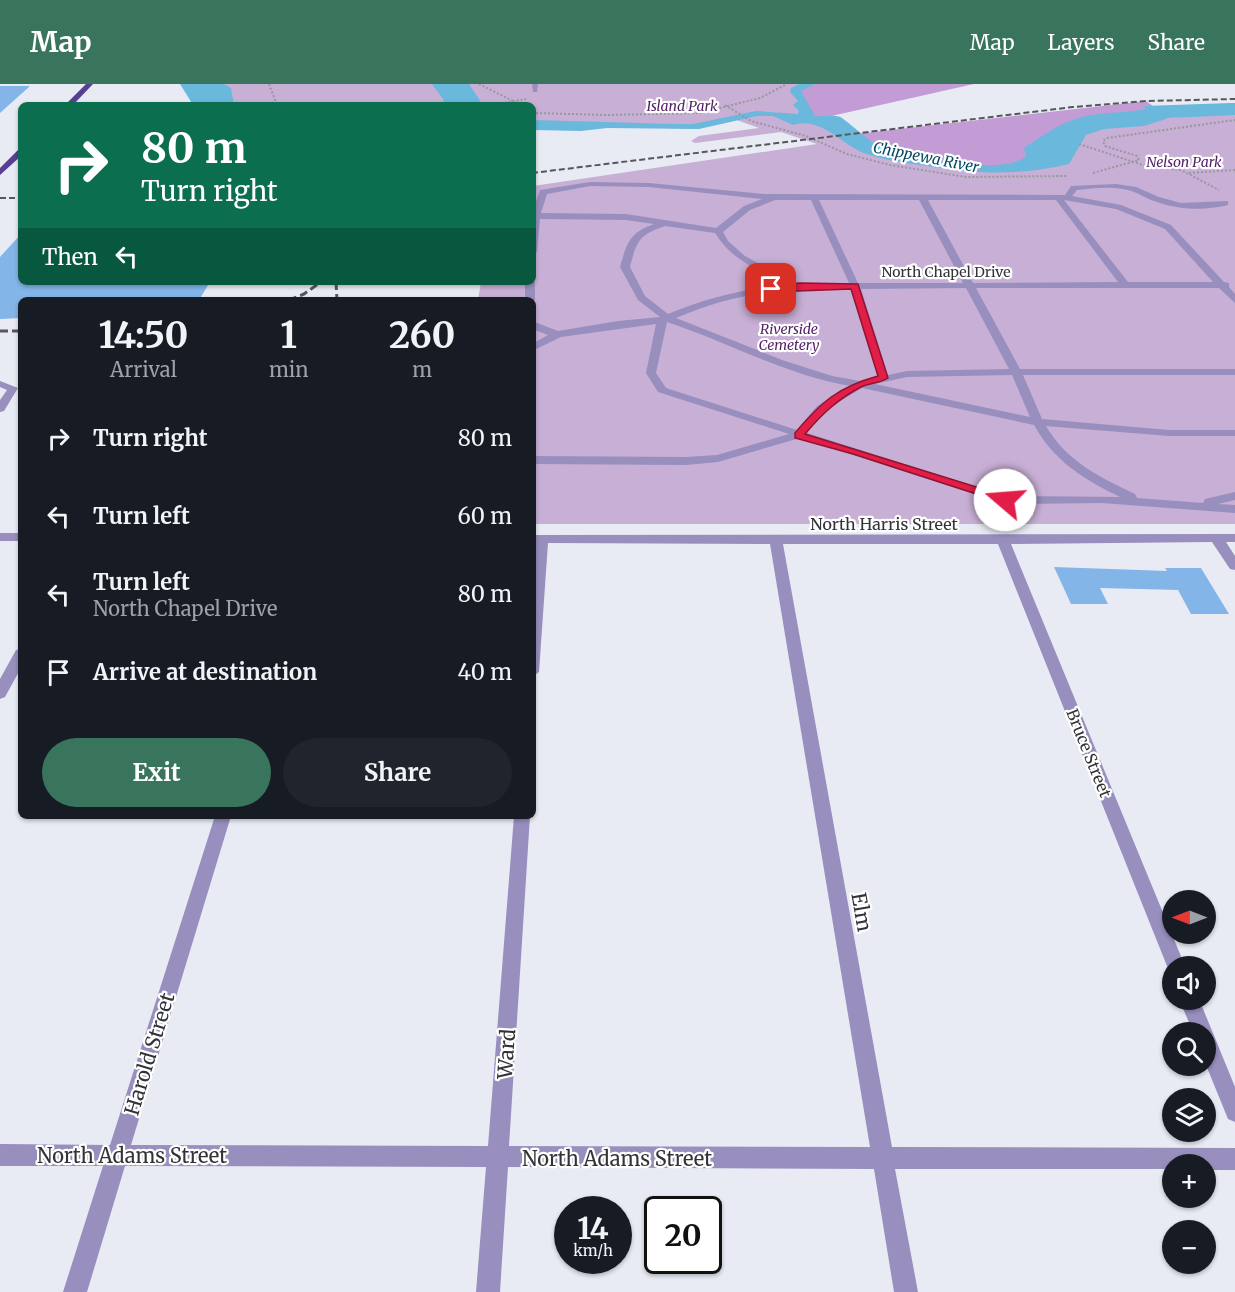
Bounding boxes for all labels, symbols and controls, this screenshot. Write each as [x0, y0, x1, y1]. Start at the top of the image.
text: Map [30, 24, 92, 60]
text: Map [970, 29, 1015, 56]
text: Layers [1048, 29, 1115, 56]
text: Share [1148, 29, 1205, 56]
park label: Island Park [646, 97, 718, 115]
text: 80 m [141, 122, 247, 174]
icon: right [42, 126, 120, 204]
water label: Chippewa River [871, 137, 981, 177]
park label: Nelson Park [1146, 153, 1222, 171]
text: Turn right [141, 174, 278, 208]
icon: left [110, 240, 143, 273]
text: Then [42, 243, 98, 271]
pin [745, 263, 796, 314]
street label: North Chapel Drive [881, 263, 1011, 281]
icon: arrive [754, 272, 787, 305]
text: 14:50 [99, 313, 188, 358]
text: 1 [280, 313, 297, 358]
text: 260 [389, 313, 455, 358]
park label: Riverside Cemetery [758, 320, 820, 354]
text: Arrival [110, 357, 177, 382]
text: min [269, 357, 308, 382]
text: m [412, 357, 432, 382]
icon: right [42, 422, 75, 455]
text: Turn right [93, 424, 207, 452]
text: 80 m [458, 424, 512, 452]
position arrow [973, 468, 1037, 532]
icon: left [42, 500, 75, 533]
text: Turn left [93, 502, 190, 530]
text: 60 m [458, 502, 512, 530]
street label: North Harris Street [810, 514, 959, 534]
text: Turn left [93, 568, 190, 596]
icon: left [42, 578, 75, 611]
text: 80 m [458, 580, 512, 608]
text: North Chapel Drive [93, 596, 277, 621]
icon: arrive [42, 656, 75, 689]
text: Arrive at destination [93, 658, 317, 686]
text: 40 m [457, 658, 512, 686]
street label: Bruce Street [1062, 706, 1116, 801]
button: Exit [42, 738, 271, 807]
button: Share [283, 738, 512, 807]
north arrow [1162, 890, 1216, 944]
map controls [1162, 890, 1216, 1274]
street label: Elm [846, 891, 878, 933]
button: sound [1162, 956, 1216, 1010]
street label: Harold Street [119, 990, 180, 1118]
button: search [1162, 1022, 1216, 1076]
street label: Ward [492, 1028, 520, 1081]
button: layers [1162, 1088, 1216, 1142]
street label: North Adams Street [37, 1143, 227, 1168]
street label: North Adams Street [522, 1146, 712, 1171]
button: + [1162, 1154, 1216, 1208]
speed limit sign: 20 [644, 1196, 722, 1274]
text: 14 [577, 1209, 609, 1247]
button: − [1162, 1220, 1216, 1274]
text: km/h [573, 1241, 613, 1260]

